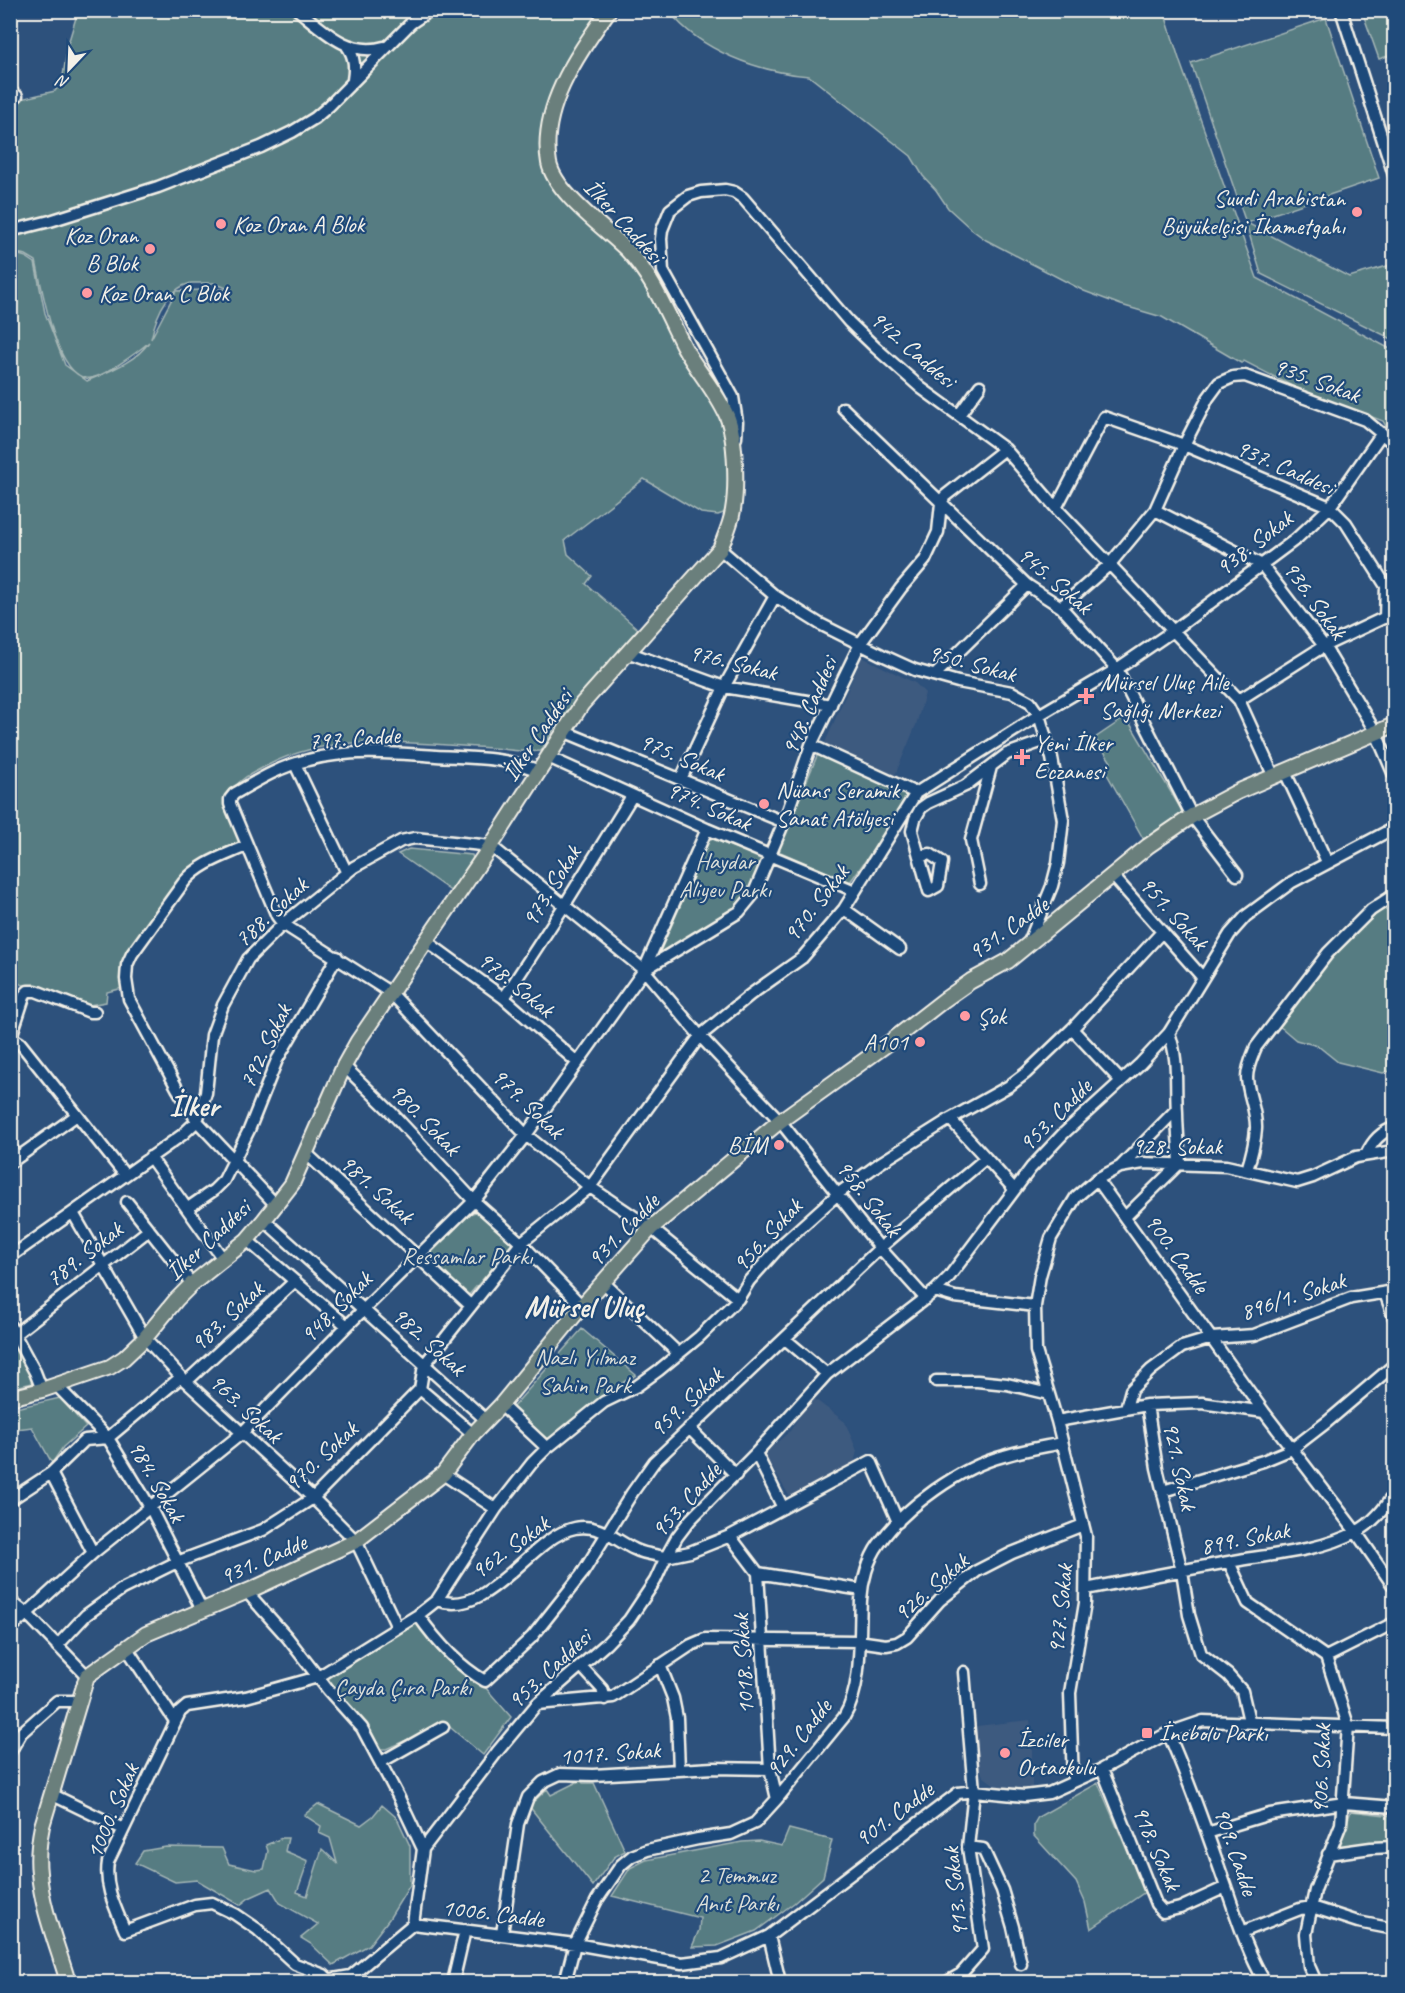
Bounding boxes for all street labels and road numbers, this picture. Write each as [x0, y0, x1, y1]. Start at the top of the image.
street label: İlker Caddesi [577, 172, 672, 271]
street label: 942. Caddesi [864, 304, 965, 397]
street label: 935. Sokak [1270, 351, 1367, 410]
street label: 937. Caddesi [1231, 432, 1342, 503]
street label: 938. Sokak [1209, 502, 1300, 583]
street label: 945. Sokak [1011, 539, 1100, 622]
street label: 936. Sokak [1276, 555, 1355, 647]
street label: 976. Sokak [686, 637, 782, 688]
street label: 950. Sokak [925, 637, 1022, 690]
street label: 948. Caddesi [774, 649, 845, 760]
street label: İlker Caddesi [495, 681, 580, 787]
street label: 797. Cadde [307, 720, 403, 756]
street label: 975. Sokak [635, 726, 731, 789]
street label: 974. Sokak [662, 774, 758, 839]
street label: 973. Sokak [514, 838, 589, 932]
street label: 970. Sokak [776, 857, 857, 948]
street label: 788. Sokak [228, 869, 316, 954]
street label: 951. Sokak [1133, 870, 1217, 958]
street label: 931. Cadde [962, 888, 1056, 967]
street label: 978. Sokak [472, 944, 562, 1025]
street label: 792. Sokak [232, 997, 299, 1093]
street label: 979. Sokak [485, 1061, 572, 1147]
street label: 953. Cadde [1012, 1071, 1099, 1158]
street label: 980. Sokak [383, 1076, 469, 1163]
street label: 928. Sokak [1132, 1131, 1224, 1161]
street label: 981. Sokak [334, 1148, 422, 1232]
street label: 958. Sokak [829, 1153, 910, 1244]
street label: 931. Cadde [580, 1185, 667, 1273]
street label: 956. Sokak [725, 1190, 810, 1278]
street label: İlker Caddesi [159, 1192, 258, 1287]
street label: 900. Cadde [1138, 1207, 1217, 1301]
street label: 789. Sokak [39, 1213, 130, 1294]
street label: 948. Sokak [294, 1263, 380, 1349]
street label: 896/1. Sokak [1237, 1264, 1351, 1327]
street label: 983. Sokak [184, 1273, 272, 1358]
street label: 982. Sokak [386, 1300, 474, 1384]
street label: 959. Sokak [643, 1359, 731, 1444]
street label: 963. Sokak [203, 1366, 291, 1451]
street label: 970. Sokak [278, 1413, 366, 1498]
street label: 921. Sokak [1156, 1419, 1204, 1515]
street label: 984. Sokak [122, 1435, 194, 1529]
street label: 953. Cadde [644, 1454, 729, 1544]
street label: 962. Sokak [465, 1507, 557, 1586]
street label: 899. Sokak [1198, 1514, 1294, 1561]
street label: 931. Cadde [215, 1526, 313, 1591]
street label: 926. Sokak [887, 1545, 976, 1628]
street label: 927. Sokak [1040, 1560, 1080, 1655]
street label: 1018. Sokak [725, 1611, 761, 1715]
street label: 953. Caddesi [501, 1620, 600, 1715]
street label: 929. Cadde [758, 1691, 839, 1783]
street label: 906. Sokak [1304, 1721, 1338, 1814]
street label: 1017. Sokak [559, 1734, 664, 1771]
street label: 1000. Sokak [78, 1757, 146, 1863]
street label: 901. Cadde [848, 1773, 941, 1853]
street label: 918. Sokak [1126, 1801, 1189, 1897]
street label: 909. Cadde [1207, 1803, 1266, 1901]
street label: 913. Sokak [935, 1843, 975, 1938]
street label: 1006. Cadde [440, 1892, 548, 1934]

